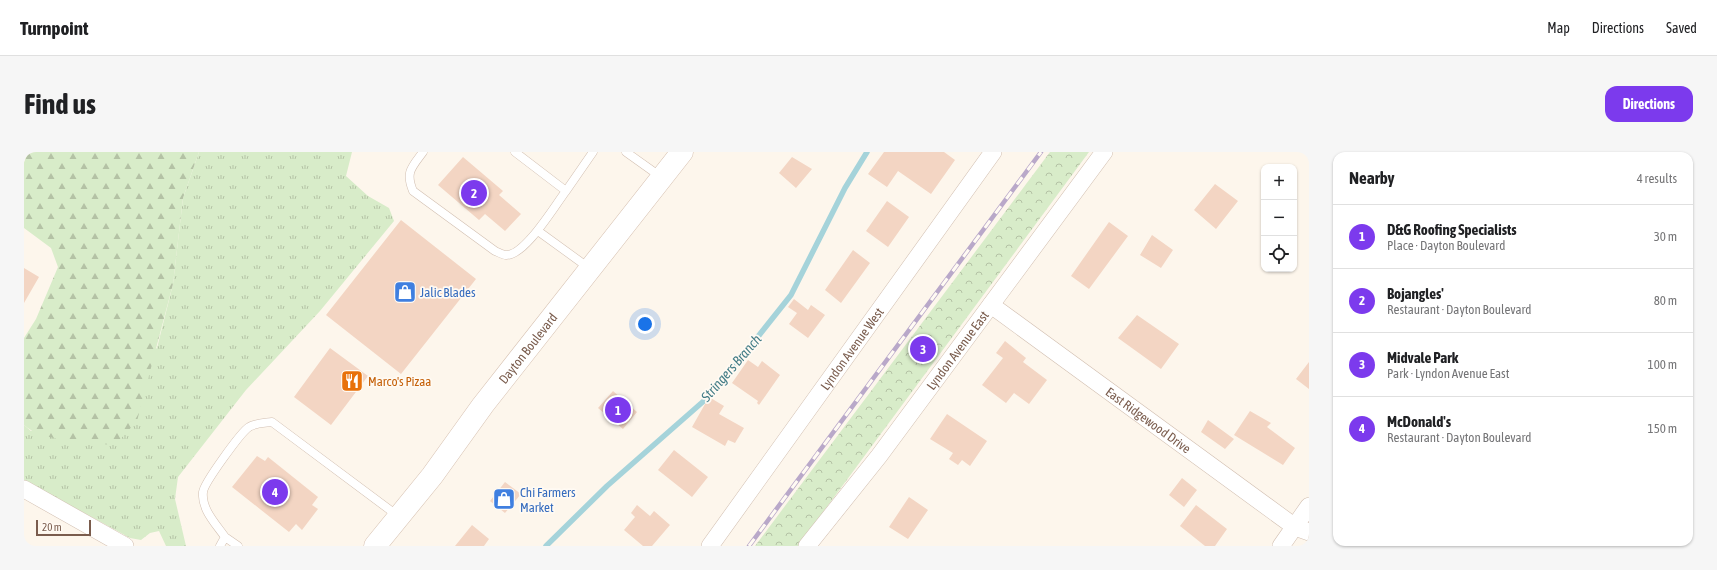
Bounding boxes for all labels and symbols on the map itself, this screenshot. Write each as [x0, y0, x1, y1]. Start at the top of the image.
pin: 2 [461, 178, 487, 208]
shop icon: Jalic Blades [392, 279, 418, 305]
place label: Jalic Blades [420, 285, 476, 300]
street label: Lyndon Avenue West [817, 304, 887, 393]
street label: Lyndon Avenue East [923, 307, 992, 393]
street label: Dayton Boulevard [495, 310, 560, 386]
your location [635, 314, 655, 334]
water label: Stringers Branch [697, 331, 765, 405]
pin: 3 [910, 334, 936, 364]
restaurant icon: Marco's Pizaa [339, 368, 365, 394]
place label: Marco's Pizaa [368, 374, 431, 389]
street label: East Ridgewood Drive [1103, 384, 1194, 456]
pin: 1 [605, 395, 631, 425]
pin: 4 [262, 477, 288, 507]
place label: Chi Farmers Market [520, 485, 576, 515]
shop icon: Chi Farmers Market [491, 486, 517, 512]
scale bar [36, 518, 91, 537]

